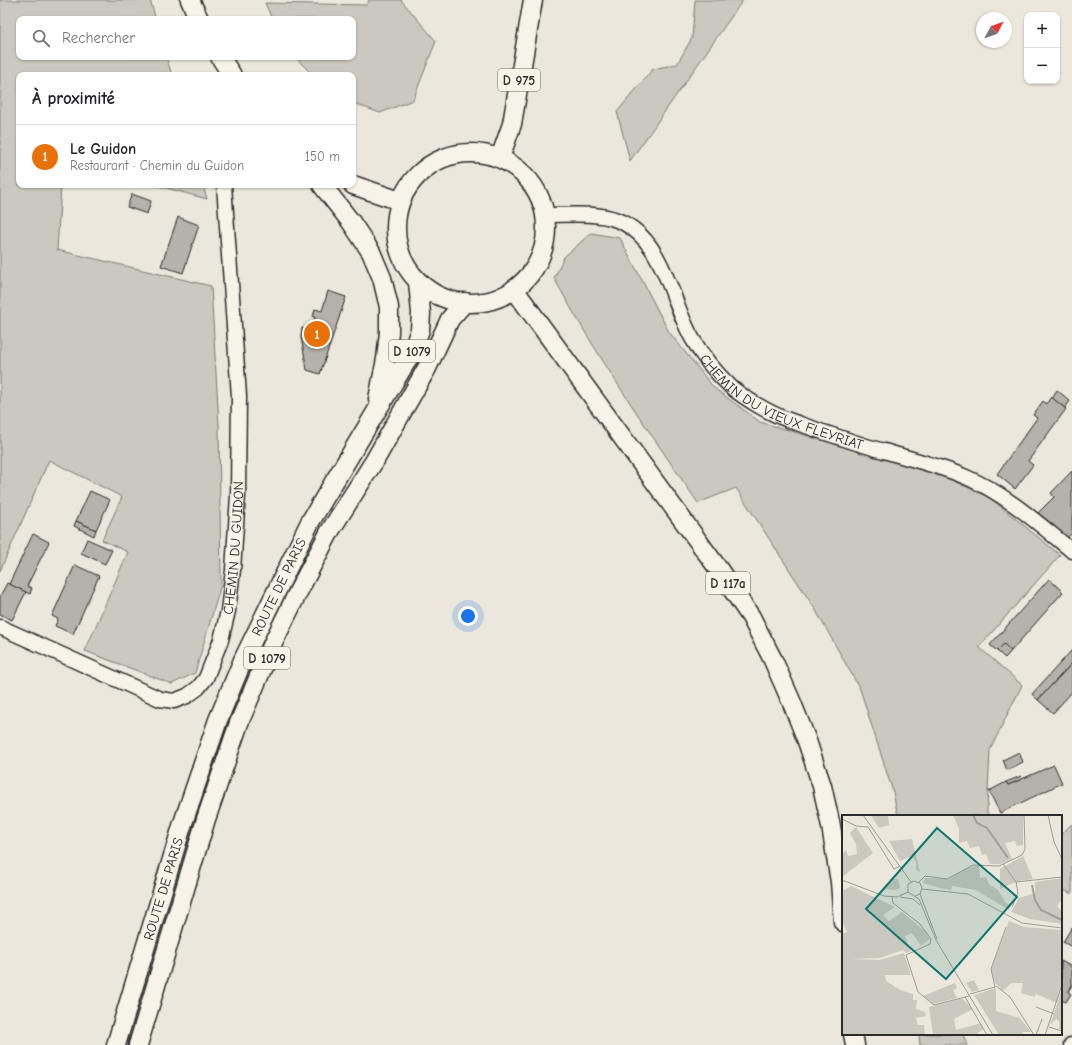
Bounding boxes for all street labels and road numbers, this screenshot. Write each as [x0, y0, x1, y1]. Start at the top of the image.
road number: D 975 [498, 69, 540, 91]
road number: D 1079 [389, 340, 435, 362]
street label: CHEMIN DU VIEUX FLEYRIAT [696, 351, 866, 453]
street label: CHEMIN DU GUIDON [219, 481, 247, 616]
street label: ROUTE DE PARIS [248, 535, 310, 638]
road number: D 117a [706, 572, 750, 594]
road number: D 1079 [244, 647, 290, 669]
street label: ROUTE DE PARIS [140, 835, 187, 942]

